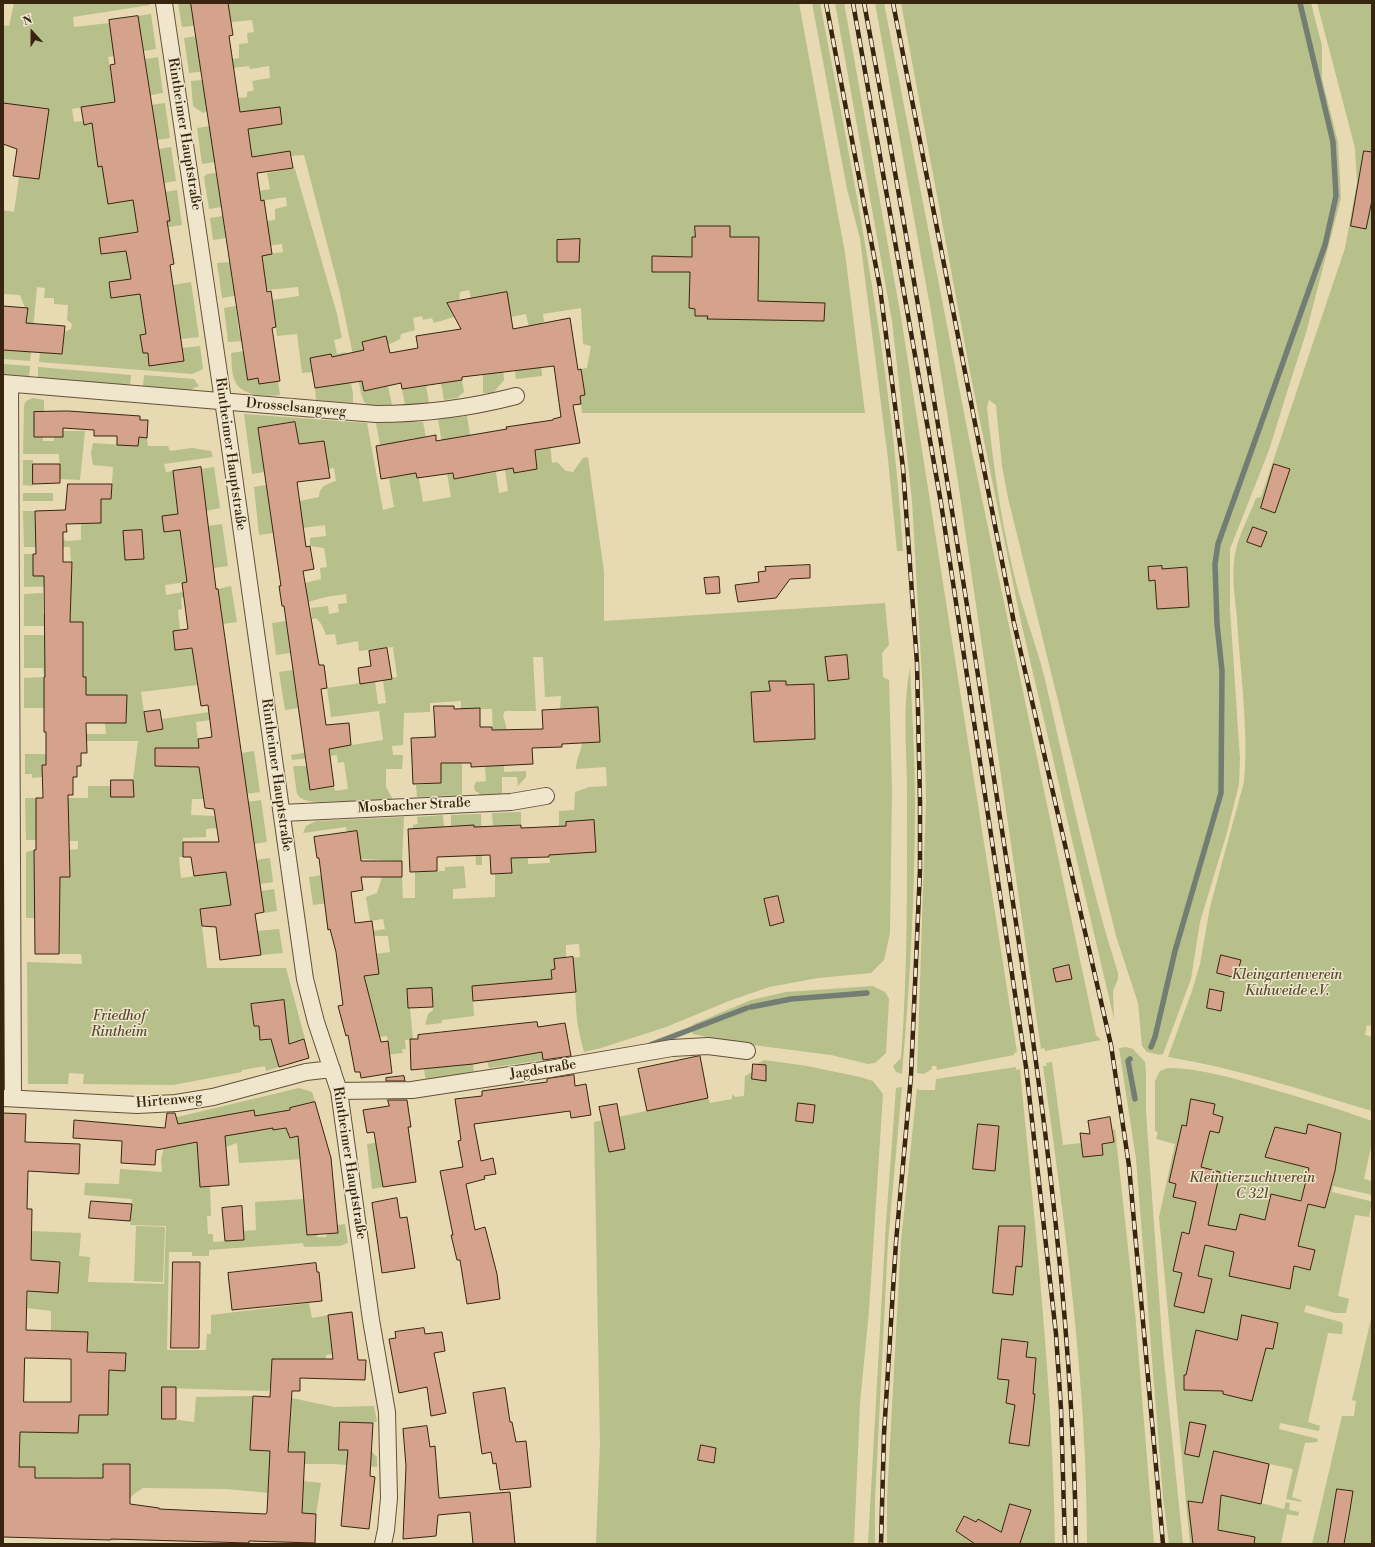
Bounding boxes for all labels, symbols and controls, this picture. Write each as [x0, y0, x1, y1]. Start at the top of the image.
north arrow [12, 12, 52, 52]
text: N [21, 13, 34, 29]
street label: Rintheimer Hauptstraße [164, 56, 204, 212]
street label: Rintheimer Hauptstraße [211, 376, 249, 532]
street label: Drosselsangweg [245, 395, 347, 421]
street label: Rintheimer Hauptstraße [257, 697, 295, 853]
street label: Mosbacher Straße [357, 795, 471, 817]
park label: Kleingartenverein Kuhweide e.V. [1232, 968, 1342, 1000]
park label: Friedhof Rintheim [91, 1009, 147, 1042]
street label: Jagdstraße [508, 1056, 578, 1084]
street label: Rintheimer Hauptstraße [329, 1085, 369, 1241]
street label: Hirtenweg [135, 1090, 203, 1112]
park label: Kleintierzuchtverein C 321 [1189, 1171, 1315, 1204]

